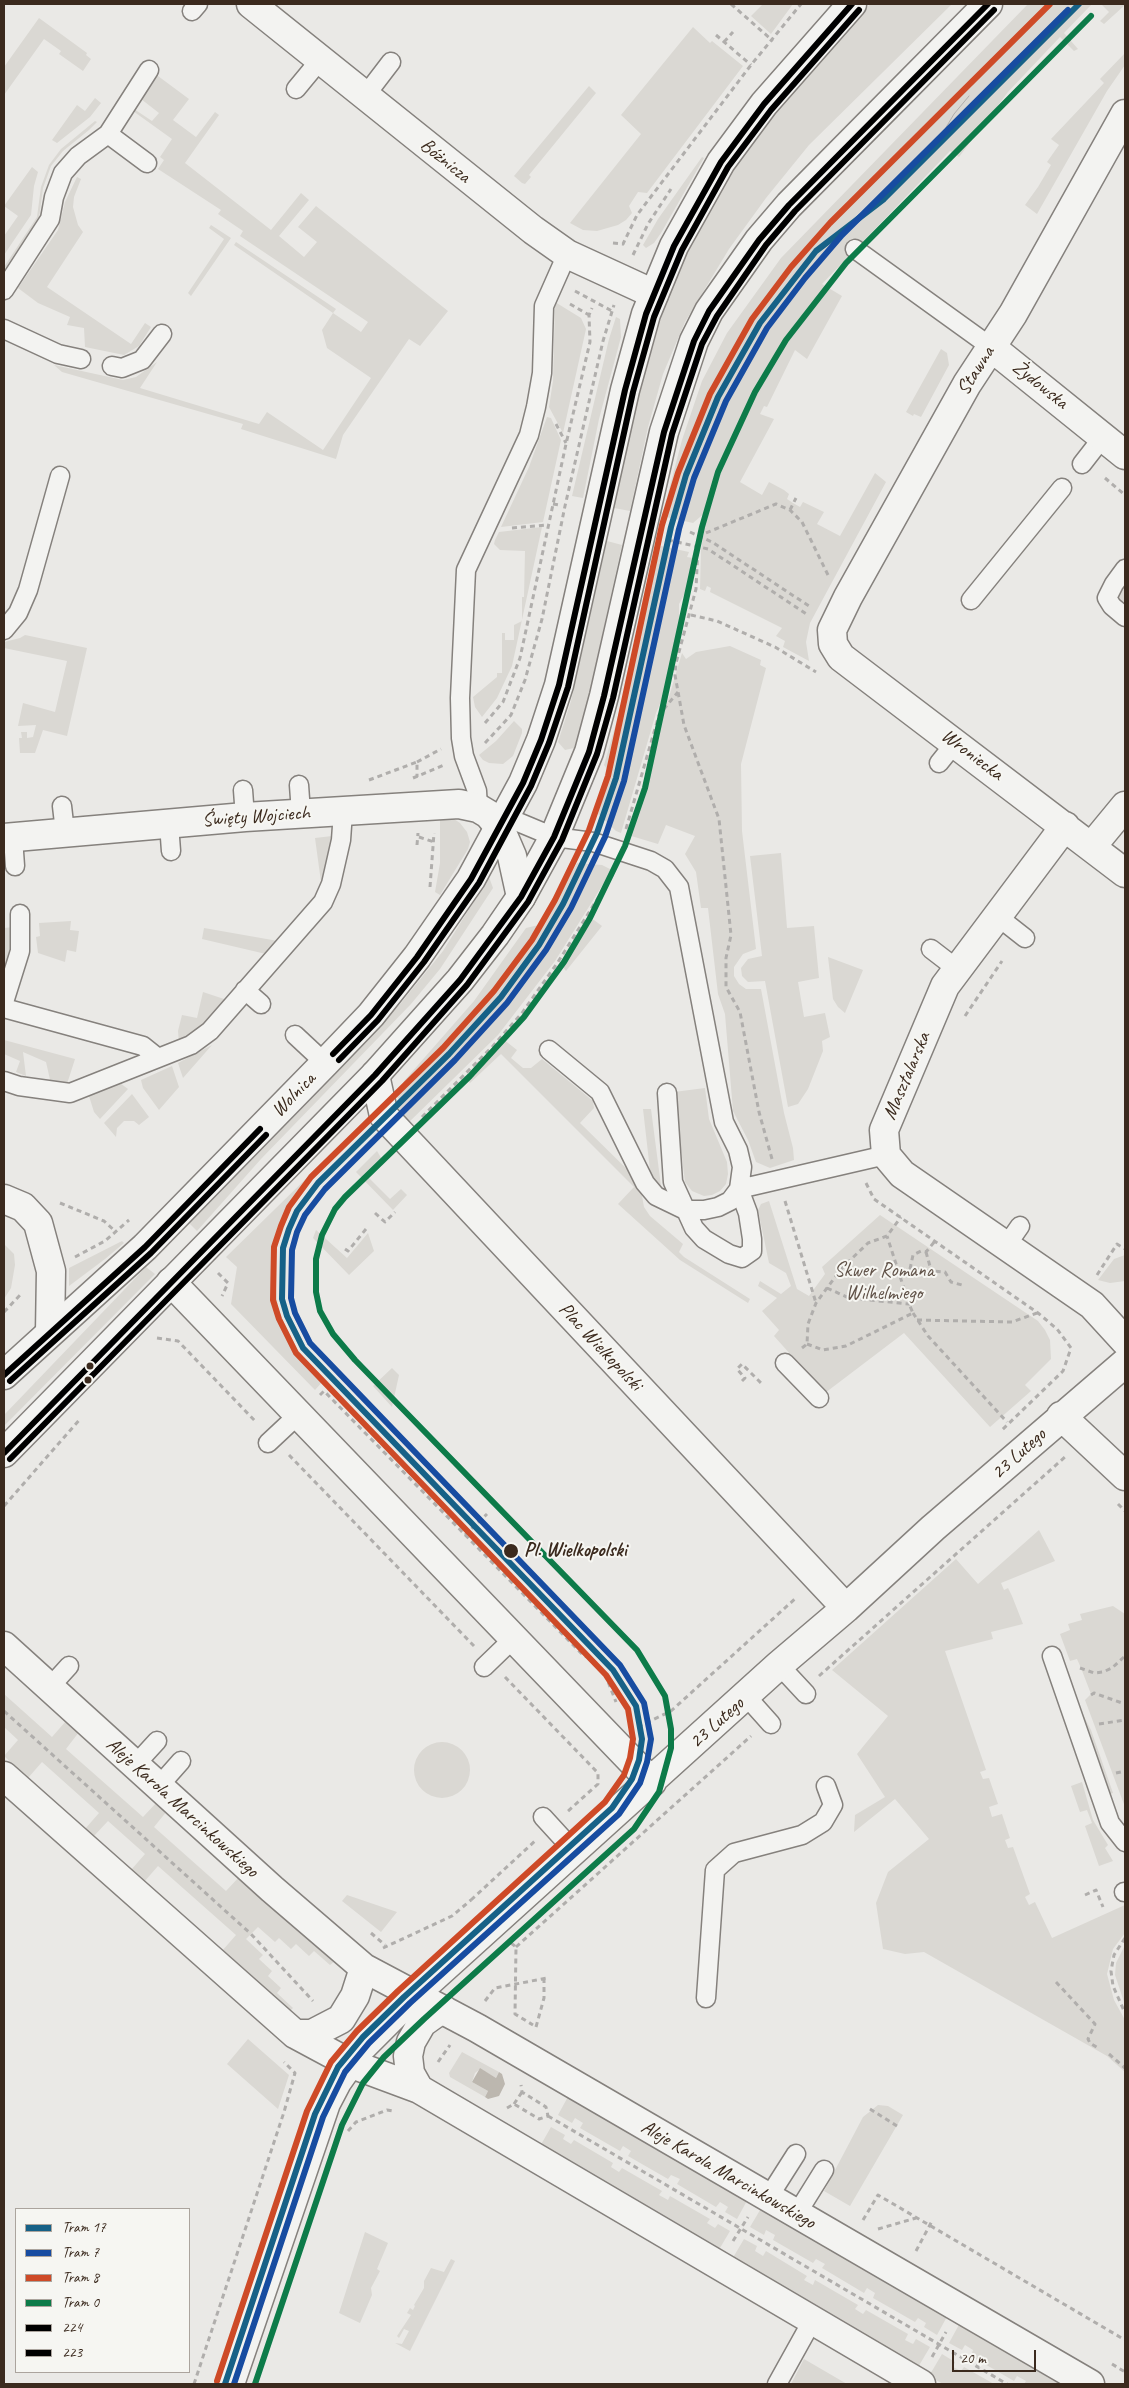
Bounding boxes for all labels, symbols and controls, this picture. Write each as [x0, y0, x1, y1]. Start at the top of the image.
street label: Bóżnicza [415, 133, 475, 189]
street label: Stawna [952, 342, 1000, 400]
street label: Żydowska [1007, 355, 1073, 415]
street label: Wroniecka [936, 724, 1008, 786]
street label: Święty Wojciech [201, 801, 311, 833]
street label: Masztalarska [878, 1029, 936, 1123]
street label: Wolnica [267, 1068, 321, 1122]
park label: Skwer Romana Wilhelmiego [834, 1259, 934, 1306]
street label: Plac Wielkopolski [553, 1298, 647, 1396]
unlabelled marker [85, 1361, 95, 1371]
unlabelled marker [83, 1375, 93, 1385]
street label: 23 Lutego [987, 1423, 1051, 1485]
place label: Pl. Wielkopolski [524, 1539, 627, 1563]
marker: Pl. Wielkopolski [502, 1542, 520, 1560]
street label: 23 Lutego [685, 1692, 749, 1754]
street label: Aleje Karola Marcinkowskiego [101, 1733, 263, 1883]
street label: Aleje Karola Marcinkowskiego [637, 2115, 819, 2235]
legend [15, 2208, 190, 2373]
text: Tram 17 [62, 2218, 106, 2237]
text: Tram 7 [62, 2243, 99, 2262]
text: Tram 8 [62, 2268, 99, 2287]
text: Tram 0 [62, 2293, 99, 2312]
text: 224 [62, 2318, 82, 2337]
scale bar [954, 2340, 1038, 2372]
text: 223 [62, 2343, 82, 2362]
text: 20 m [960, 2349, 986, 2368]

